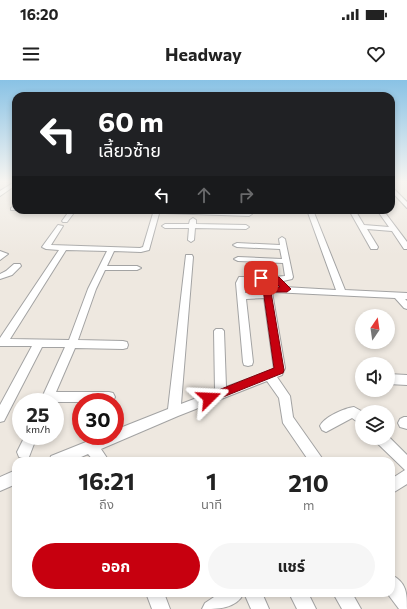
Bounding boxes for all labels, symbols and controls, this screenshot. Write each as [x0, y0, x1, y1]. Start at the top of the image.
text: 16:20 [20, 5, 58, 23]
icon: menu [20, 43, 42, 65]
text: Headway [165, 43, 242, 65]
icon: heart [365, 43, 387, 65]
text: 60 m [98, 104, 164, 138]
icon: left [32, 108, 84, 160]
text: เลี้ยวซ้าย [98, 139, 161, 161]
icon: left [151, 184, 173, 206]
icon: ahead [193, 184, 215, 206]
icon: right [235, 184, 257, 206]
pin [244, 261, 278, 295]
icon: arrive [250, 267, 272, 289]
north arrow [355, 309, 395, 349]
map controls [355, 309, 395, 445]
button: sound [355, 357, 395, 397]
position arrow [188, 377, 230, 419]
speed limit sign: 30 [72, 393, 124, 445]
text: 25 [26, 402, 50, 426]
button: layers [355, 405, 395, 445]
text: km/h [26, 423, 50, 435]
text: 16:21 [78, 466, 135, 495]
text: 1 [206, 466, 217, 495]
text: 210 [288, 468, 329, 497]
text: ถึง [99, 496, 114, 512]
text: นาที [201, 496, 222, 512]
text: m [303, 497, 314, 513]
button: ออก [32, 543, 200, 589]
button: แชร์ [208, 543, 375, 589]

